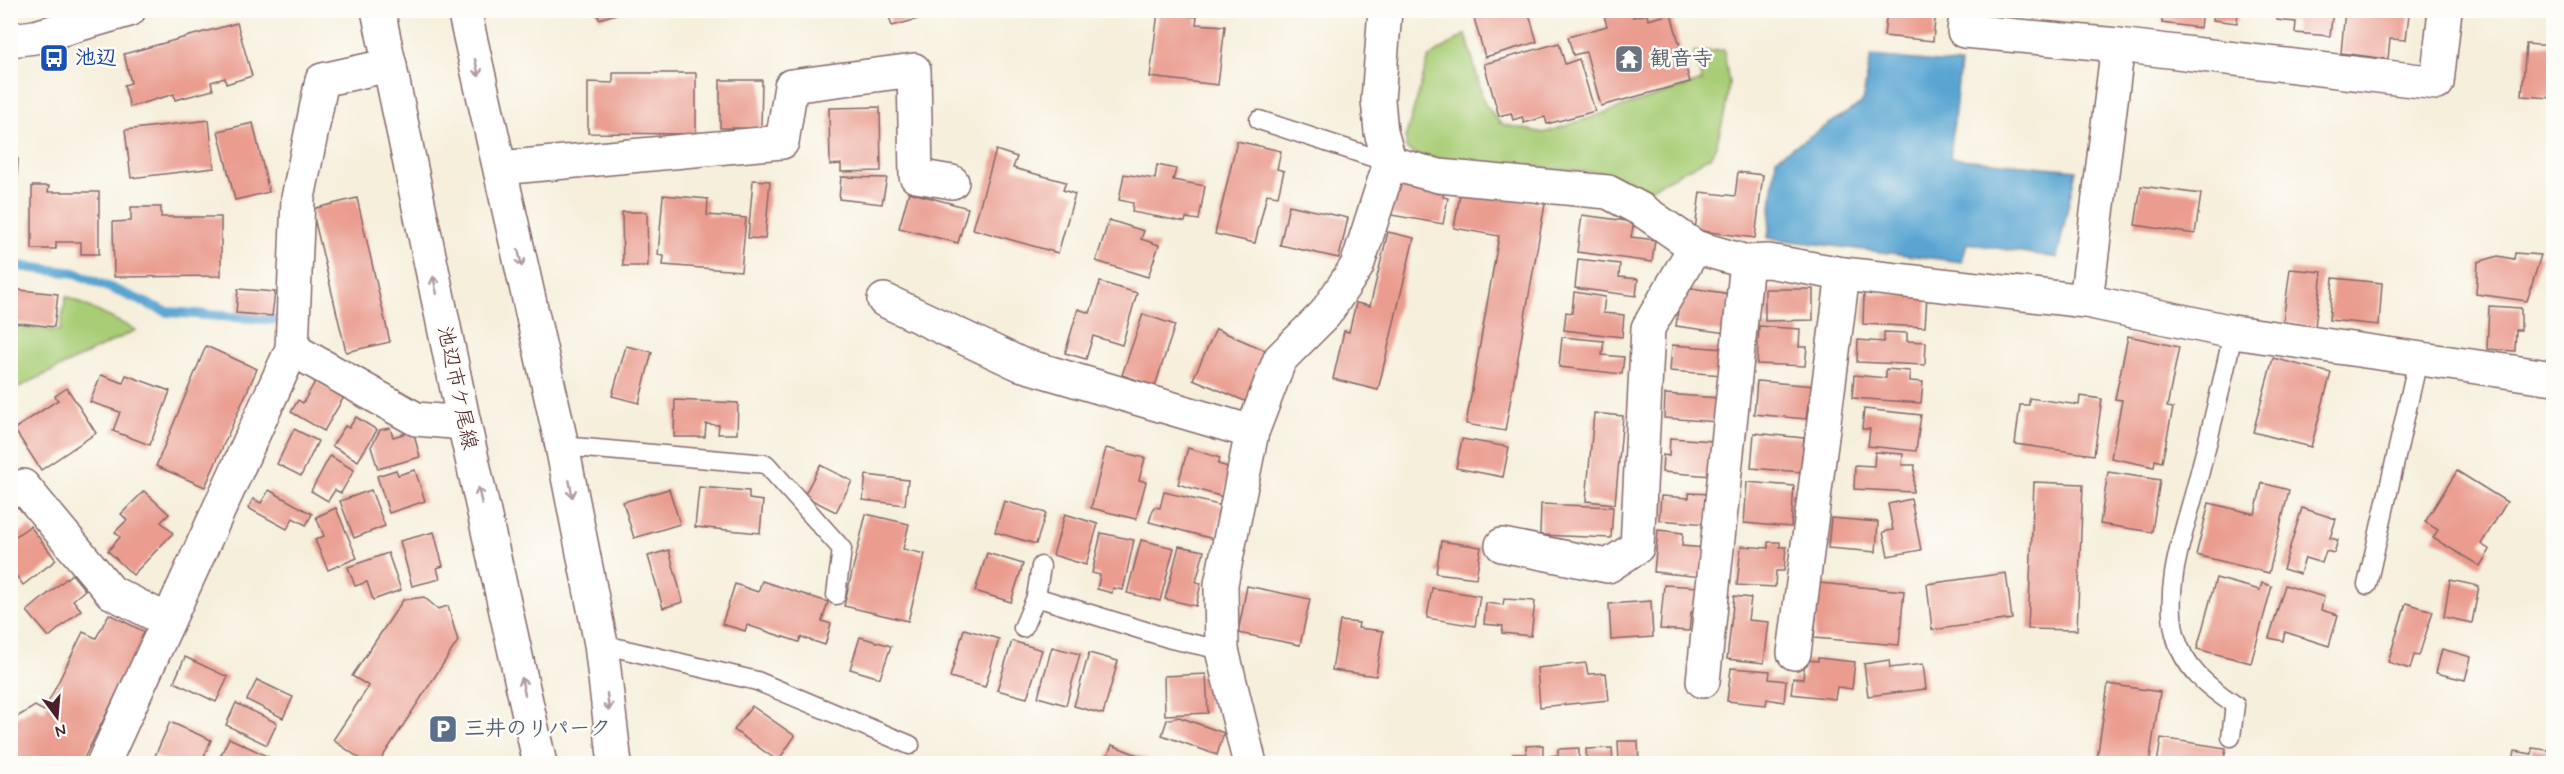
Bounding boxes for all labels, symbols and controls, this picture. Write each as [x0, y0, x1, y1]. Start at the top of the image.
bus stop icon: 池辺 [38, 42, 70, 74]
temple icon: 観音寺 [1613, 43, 1645, 75]
place label: 池辺 [75, 44, 117, 72]
place label: 観音寺 [1650, 45, 1713, 73]
one-way arrow [472, 57, 483, 77]
one-way arrow [515, 248, 526, 267]
one-way arrow [429, 276, 440, 295]
street label: 池辺市ケ尾線 [430, 323, 484, 453]
one-way arrow [566, 479, 577, 499]
one-way arrow [474, 486, 485, 506]
one-way arrow [517, 677, 528, 696]
north arrow [27, 687, 87, 747]
one-way arrow [603, 692, 614, 712]
parking icon: 三井のリパーク [427, 713, 459, 745]
place label: 三井のリパーク [464, 715, 611, 743]
text: N [53, 718, 69, 742]

